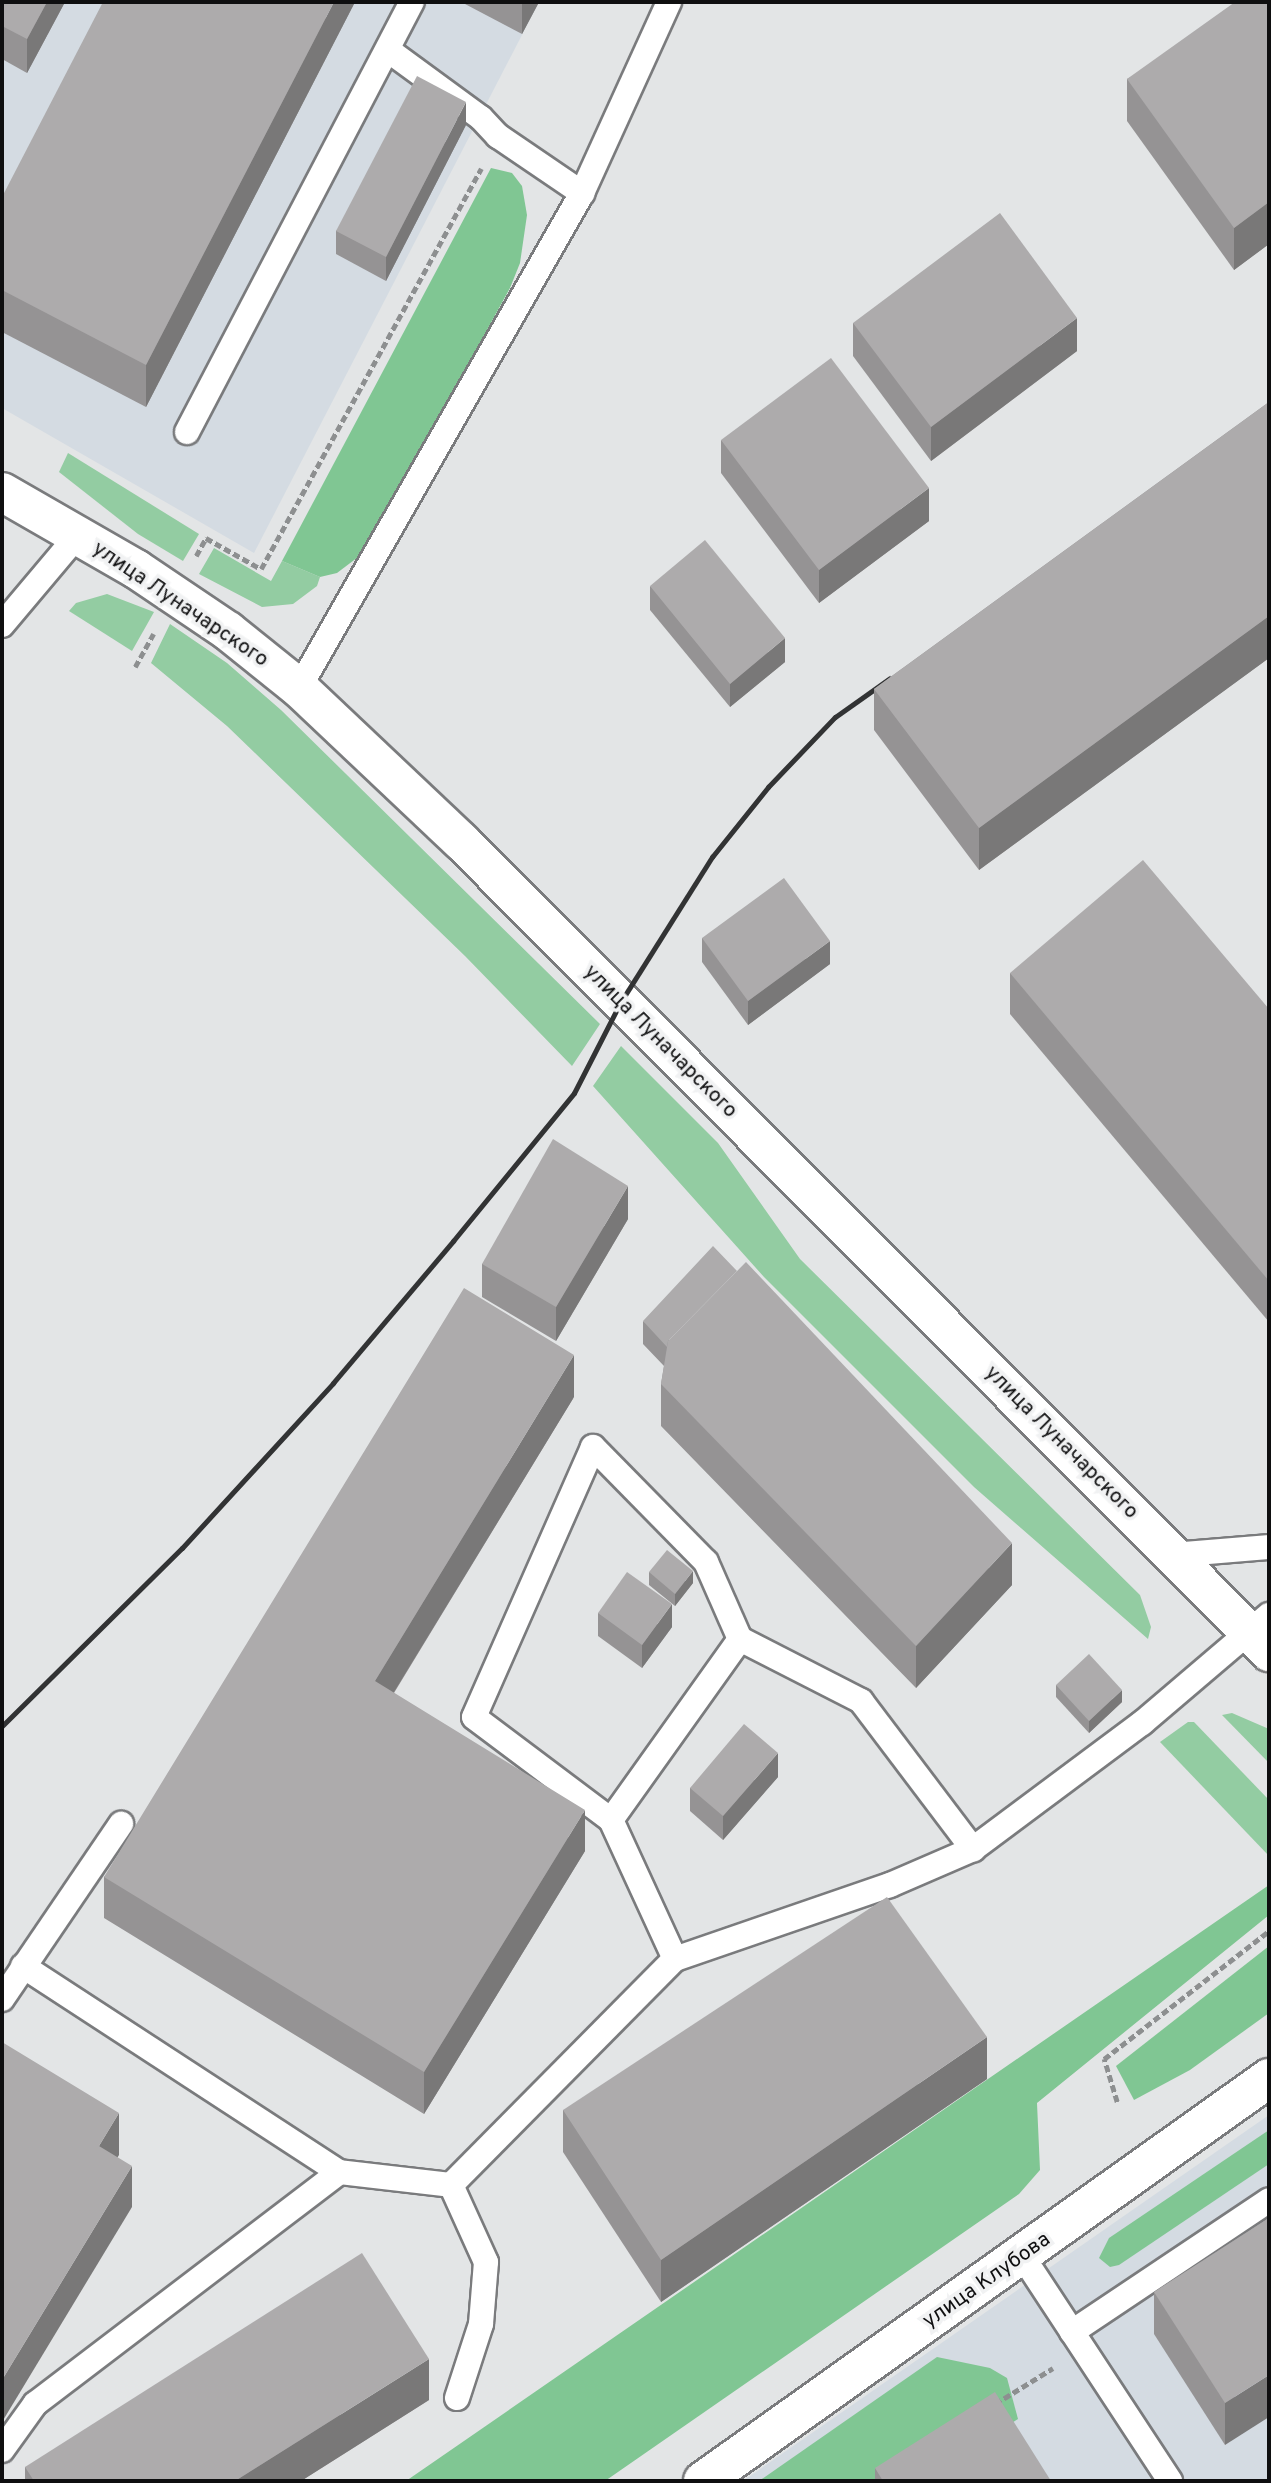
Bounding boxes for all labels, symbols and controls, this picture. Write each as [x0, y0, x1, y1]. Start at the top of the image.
street label: улица Луначарского [87, 537, 273, 673]
street label: улица Луначарского [578, 960, 742, 1124]
street label: улица Луначарского [979, 1361, 1143, 1525]
street label: улица Клубова [918, 2228, 1056, 2334]

